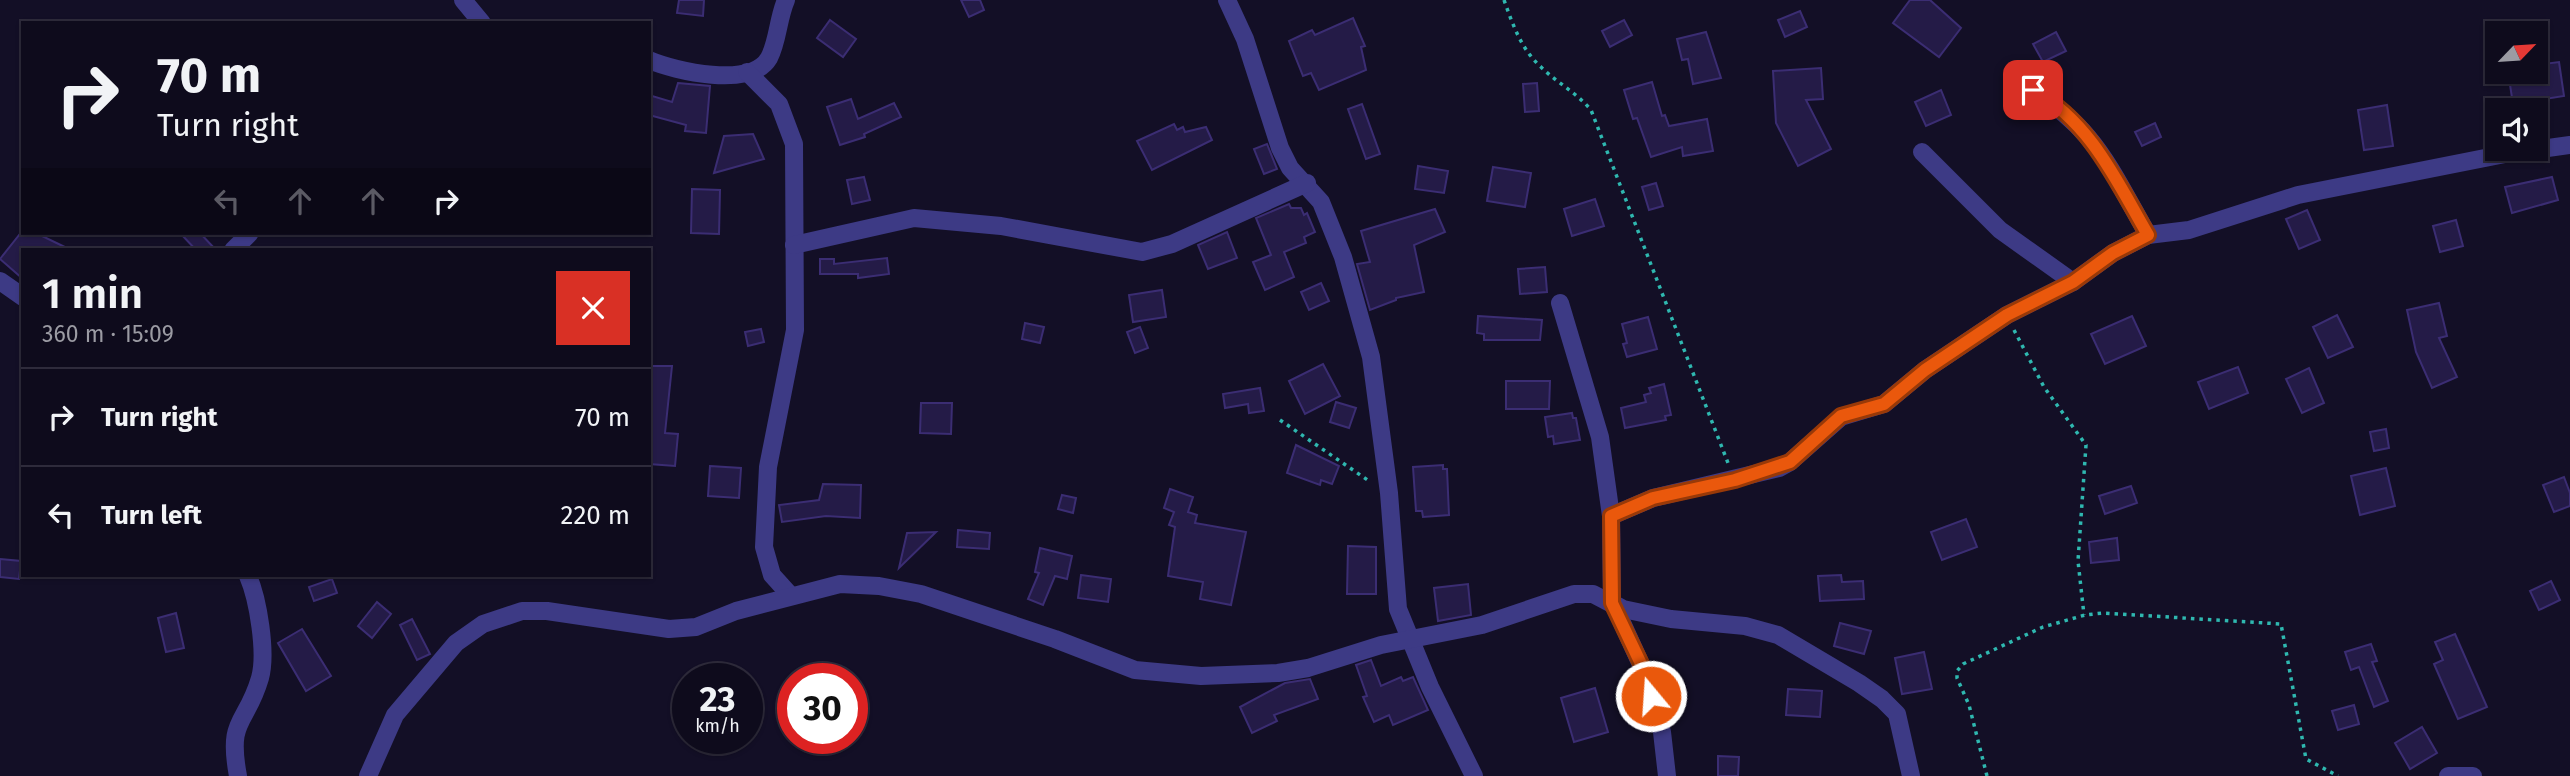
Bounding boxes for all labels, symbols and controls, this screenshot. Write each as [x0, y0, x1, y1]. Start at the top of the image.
north arrow [2485, 21, 2548, 84]
map controls [2485, 21, 2548, 161]
text: 70 m [157, 46, 261, 105]
icon: right [42, 49, 133, 140]
pin [2003, 60, 2063, 120]
icon: arrive [2014, 71, 2052, 109]
button: sound [2485, 98, 2548, 161]
text: Turn right [157, 106, 299, 144]
icon: left [208, 182, 246, 220]
icon: ahead [281, 182, 319, 220]
icon: ahead [354, 182, 392, 220]
icon: right [427, 182, 465, 220]
text: 1 min [42, 269, 143, 319]
button: close [556, 271, 630, 345]
text: 360 m · 15:09 [42, 320, 174, 348]
icon: right [42, 398, 80, 436]
text: Turn right [101, 402, 218, 433]
text: 70 m [575, 402, 630, 433]
icon: left [42, 496, 80, 534]
text: Turn left [101, 500, 202, 531]
text: 220 m [561, 500, 630, 531]
position arrow [1614, 659, 1688, 733]
speed limit sign: 30 [777, 663, 868, 754]
text: 23 [699, 678, 736, 720]
text: km/h [695, 715, 740, 737]

